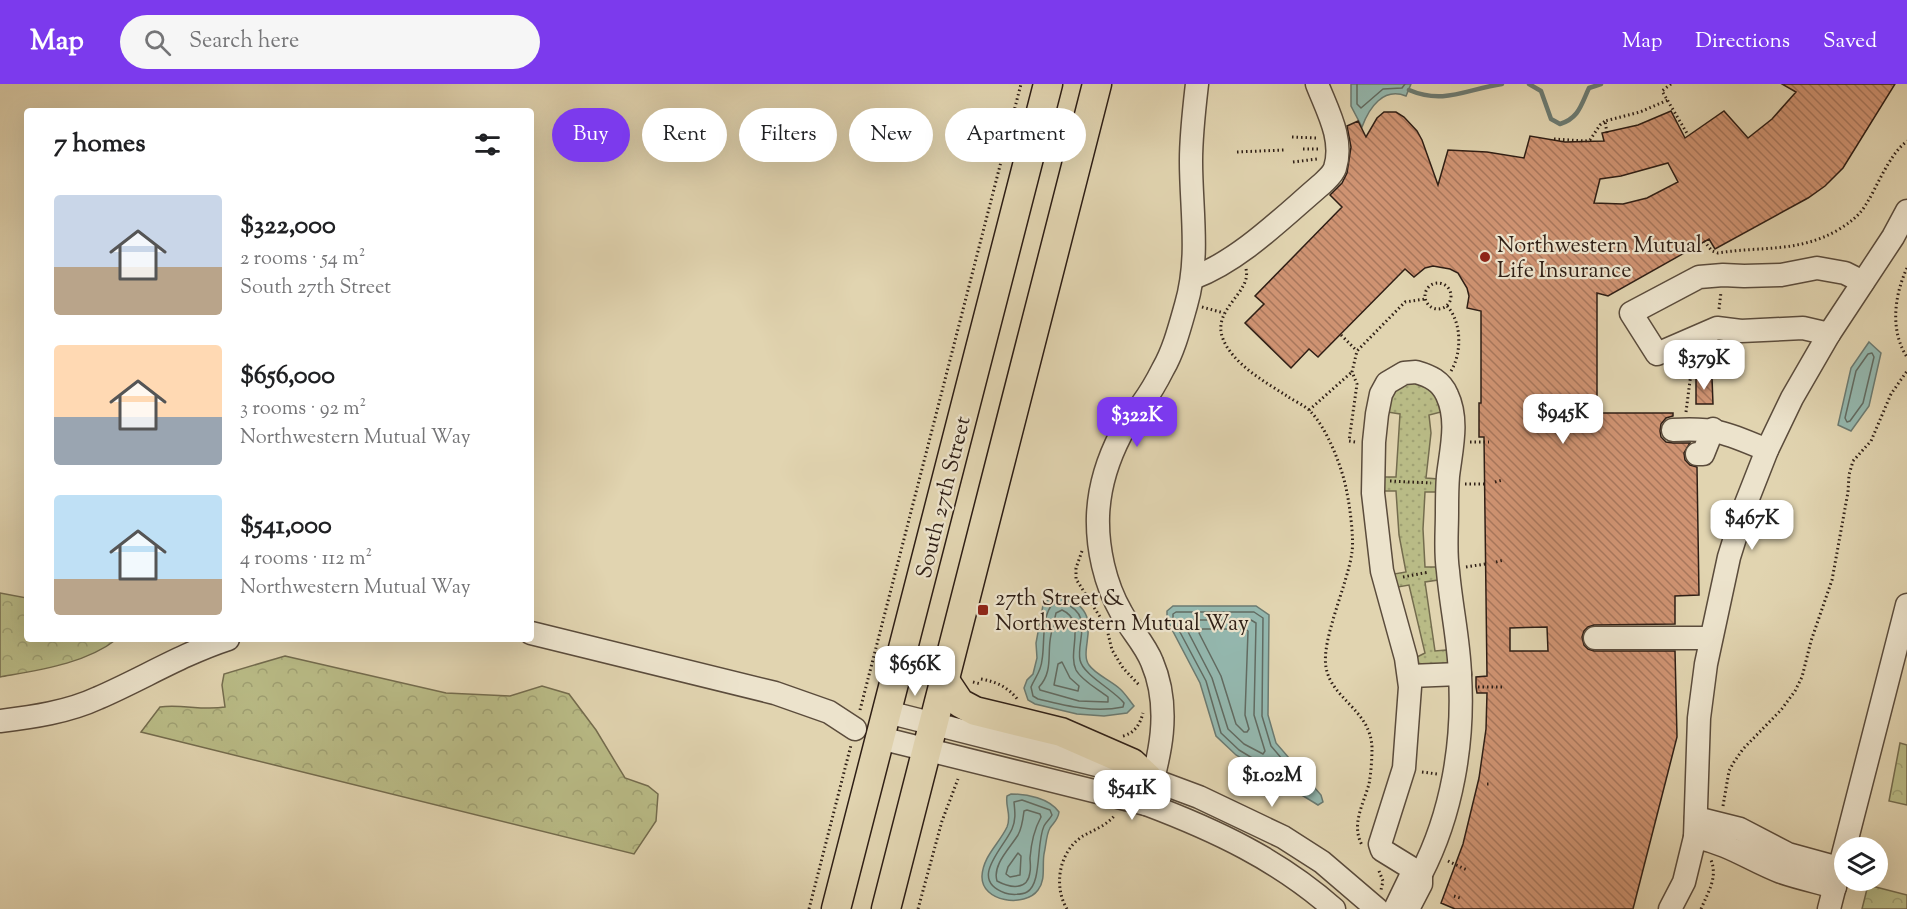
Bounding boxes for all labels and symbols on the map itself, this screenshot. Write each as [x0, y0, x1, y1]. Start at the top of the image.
place label: Northwestern Mutual Life Insurance [1497, 231, 1702, 288]
marker: Northwestern Mutual Life Insurance [1478, 250, 1492, 264]
pin: $379K [1662, 340, 1746, 391]
pin: $945K [1521, 394, 1605, 445]
pin: $322K [1095, 397, 1179, 448]
street label: South 27th Street [909, 413, 981, 582]
pin: $467K [1710, 500, 1794, 551]
place label: 27th Street & Northwestern Mutual Way [995, 584, 1249, 641]
marker: 27th Street & Northwestern Mutual Way [976, 603, 990, 617]
pin: $656K [873, 646, 957, 697]
pin: $1.02M [1223, 757, 1321, 808]
pin: $541K [1090, 770, 1174, 821]

